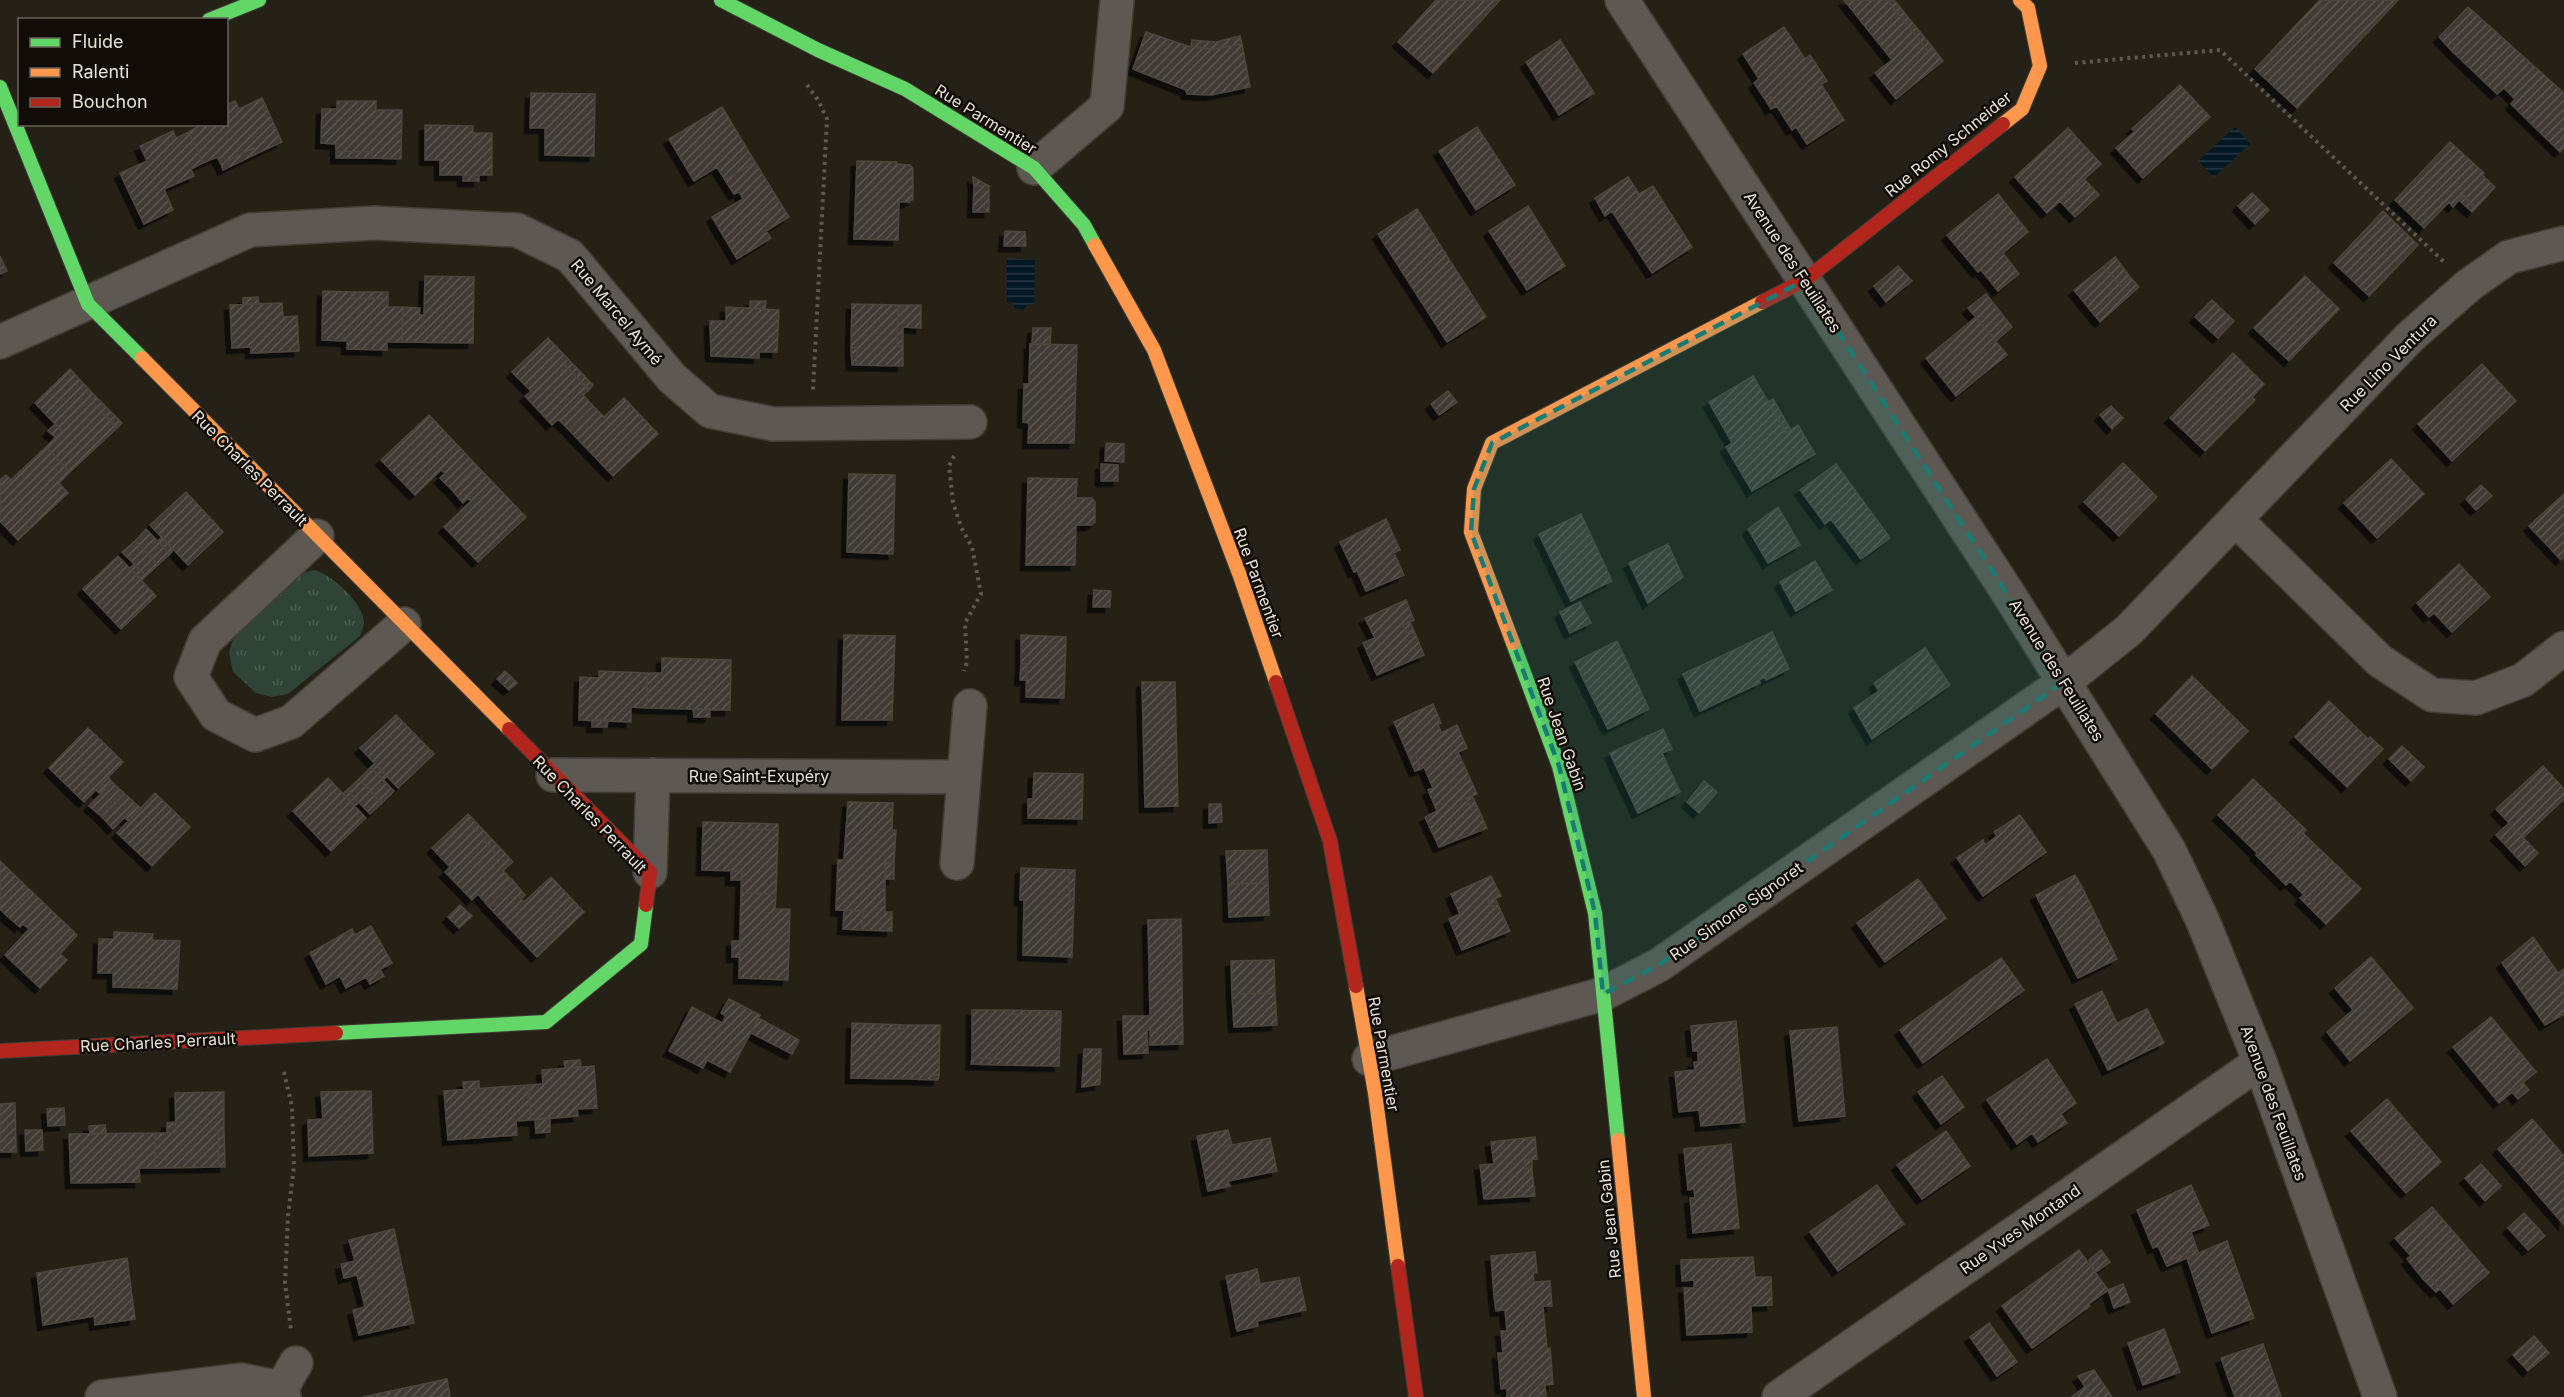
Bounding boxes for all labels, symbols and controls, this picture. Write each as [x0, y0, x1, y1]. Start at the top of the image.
legend [18, 18, 228, 126]
text: Fluide [72, 31, 124, 52]
text: Ralenti [72, 61, 129, 82]
street label: Rue Parmentier [931, 80, 1041, 158]
street label: Rue Romy Schneider [1881, 87, 2015, 201]
text: Bouchon [72, 91, 148, 112]
street label: Avenue des Feuillates [1740, 188, 1846, 336]
street label: Rue Marcel Aymé [567, 255, 667, 369]
street label: Rue Lino Ventura [2335, 310, 2441, 416]
street label: Rue Charles Perrault [188, 406, 312, 530]
street label: Rue Parmentier [1230, 525, 1288, 641]
street label: Avenue des Feuillates [2005, 595, 2109, 745]
street label: Rue Jean Gabin [1533, 674, 1591, 794]
street label: Rue Charles Perrault [529, 751, 651, 877]
street label: Rue Saint-Exupéry [689, 766, 829, 786]
street label: Rue Simone Signoret [1666, 858, 1806, 964]
street label: Rue Parmentier [1364, 995, 1404, 1113]
street label: Avenue des Feuillates [2237, 1023, 2311, 1183]
street label: Rue Charles Perrault [80, 1028, 236, 1056]
street label: Rue Jean Gabin [1593, 1159, 1625, 1279]
street label: Rue Yves Montand [1956, 1180, 2084, 1278]

